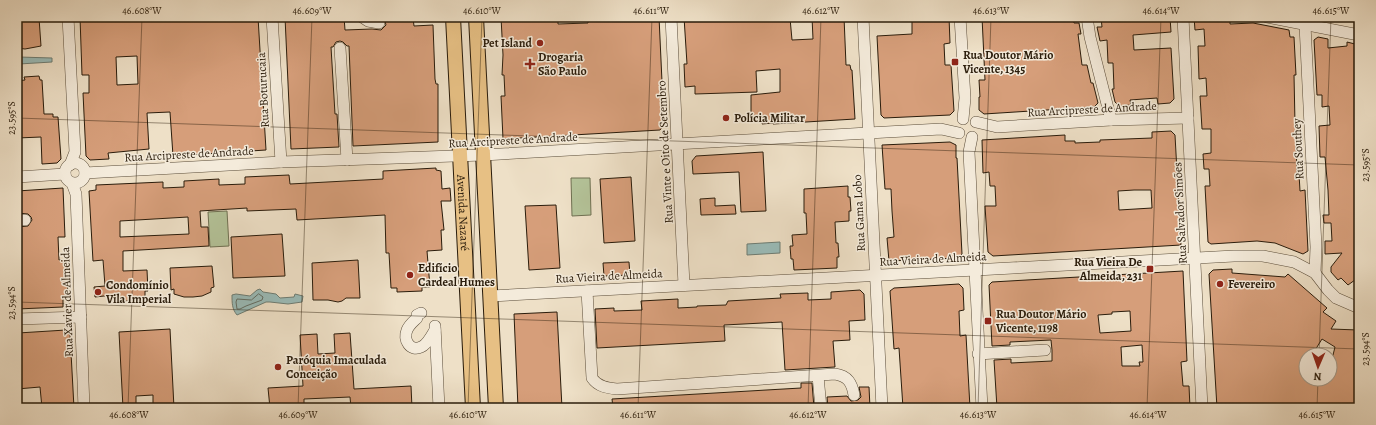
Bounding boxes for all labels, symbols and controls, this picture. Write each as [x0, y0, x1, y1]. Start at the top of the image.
text: 46.608°W [122, 4, 162, 17]
text: 46.609°W [292, 4, 332, 17]
text: 46.610°W [463, 4, 502, 17]
text: 46.611°W [633, 4, 670, 17]
text: 46.612°W [802, 4, 840, 17]
text: 46.613°W [973, 4, 1010, 17]
text: 46.614°W [1142, 4, 1180, 17]
text: 46.615°W [1313, 4, 1350, 17]
place label: Pet Island [483, 35, 533, 51]
marker: Pet Island [535, 38, 545, 48]
place label: Rua Doutor Mário Vicente, 1345 [962, 47, 1054, 77]
place label: Drogaria São Paulo [538, 49, 587, 79]
street label: Rua Boturucaia [253, 51, 273, 128]
marker: Rua Doutor Mário Vicente, 1345 [950, 57, 960, 67]
marker: Drogaria São Paulo [525, 59, 535, 69]
street label: Rua Vinte e Oito de Setembro [653, 80, 677, 224]
street label: Rua Arcipreste de Andrade [1027, 98, 1157, 120]
text: 23.595°S [5, 101, 18, 135]
place label: Polícia Militar [734, 110, 805, 126]
marker: Polícia Militar [721, 113, 731, 123]
street label: Rua Southey [1288, 117, 1308, 180]
street label: Rua Arcipreste de Andrade [448, 129, 578, 151]
street label: Rua Arcipreste de Andrade [124, 143, 254, 165]
text: 23.595°S [1359, 148, 1372, 182]
street label: Rua Salvador Simões [1169, 161, 1191, 264]
street label: Avenida Nazaré [453, 173, 473, 251]
street label: Rua Gama Lobo [849, 174, 869, 252]
street label: Rua Xavier de Almeida [57, 246, 77, 357]
street label: Rua Vieira de Almeida [879, 248, 988, 270]
place label: Rua Vieira De Almeida, 231 [1074, 254, 1143, 284]
place label: Edifício Cardeal Humes [418, 260, 495, 290]
marker: Rua Vieira De Almeida, 231 [1145, 264, 1155, 274]
street label: Rua Vieira de Almeida [555, 265, 664, 287]
marker: Edifício Cardeal Humes [405, 270, 415, 280]
place label: Fevereiro [1228, 276, 1275, 292]
place label: Condomínio Vila Imperial [105, 277, 172, 307]
marker: Fevereiro [1215, 279, 1225, 289]
text: 23.594°S [5, 286, 18, 320]
marker: Condomínio Vila Imperial [93, 287, 103, 297]
place label: Rua Doutor Mário Vicente, 1198 [995, 306, 1087, 336]
marker: Rua Doutor Mário Vicente, 1198 [983, 316, 993, 326]
text: 23.594°S [1359, 332, 1372, 366]
north arrow [1298, 347, 1338, 387]
place label: Paróquia Imaculada Conceição [286, 352, 387, 382]
marker: Paróquia Imaculada Conceição [273, 362, 283, 372]
text: N [1313, 369, 1322, 384]
text: 46.608°W [109, 408, 149, 421]
text: 46.609°W [278, 408, 318, 421]
text: 46.610°W [449, 408, 488, 421]
text: 46.611°W [620, 408, 657, 421]
text: 46.612°W [789, 408, 827, 421]
text: 46.613°W [960, 408, 997, 421]
text: 46.614°W [1129, 408, 1167, 421]
text: 46.615°W [1299, 408, 1336, 421]

